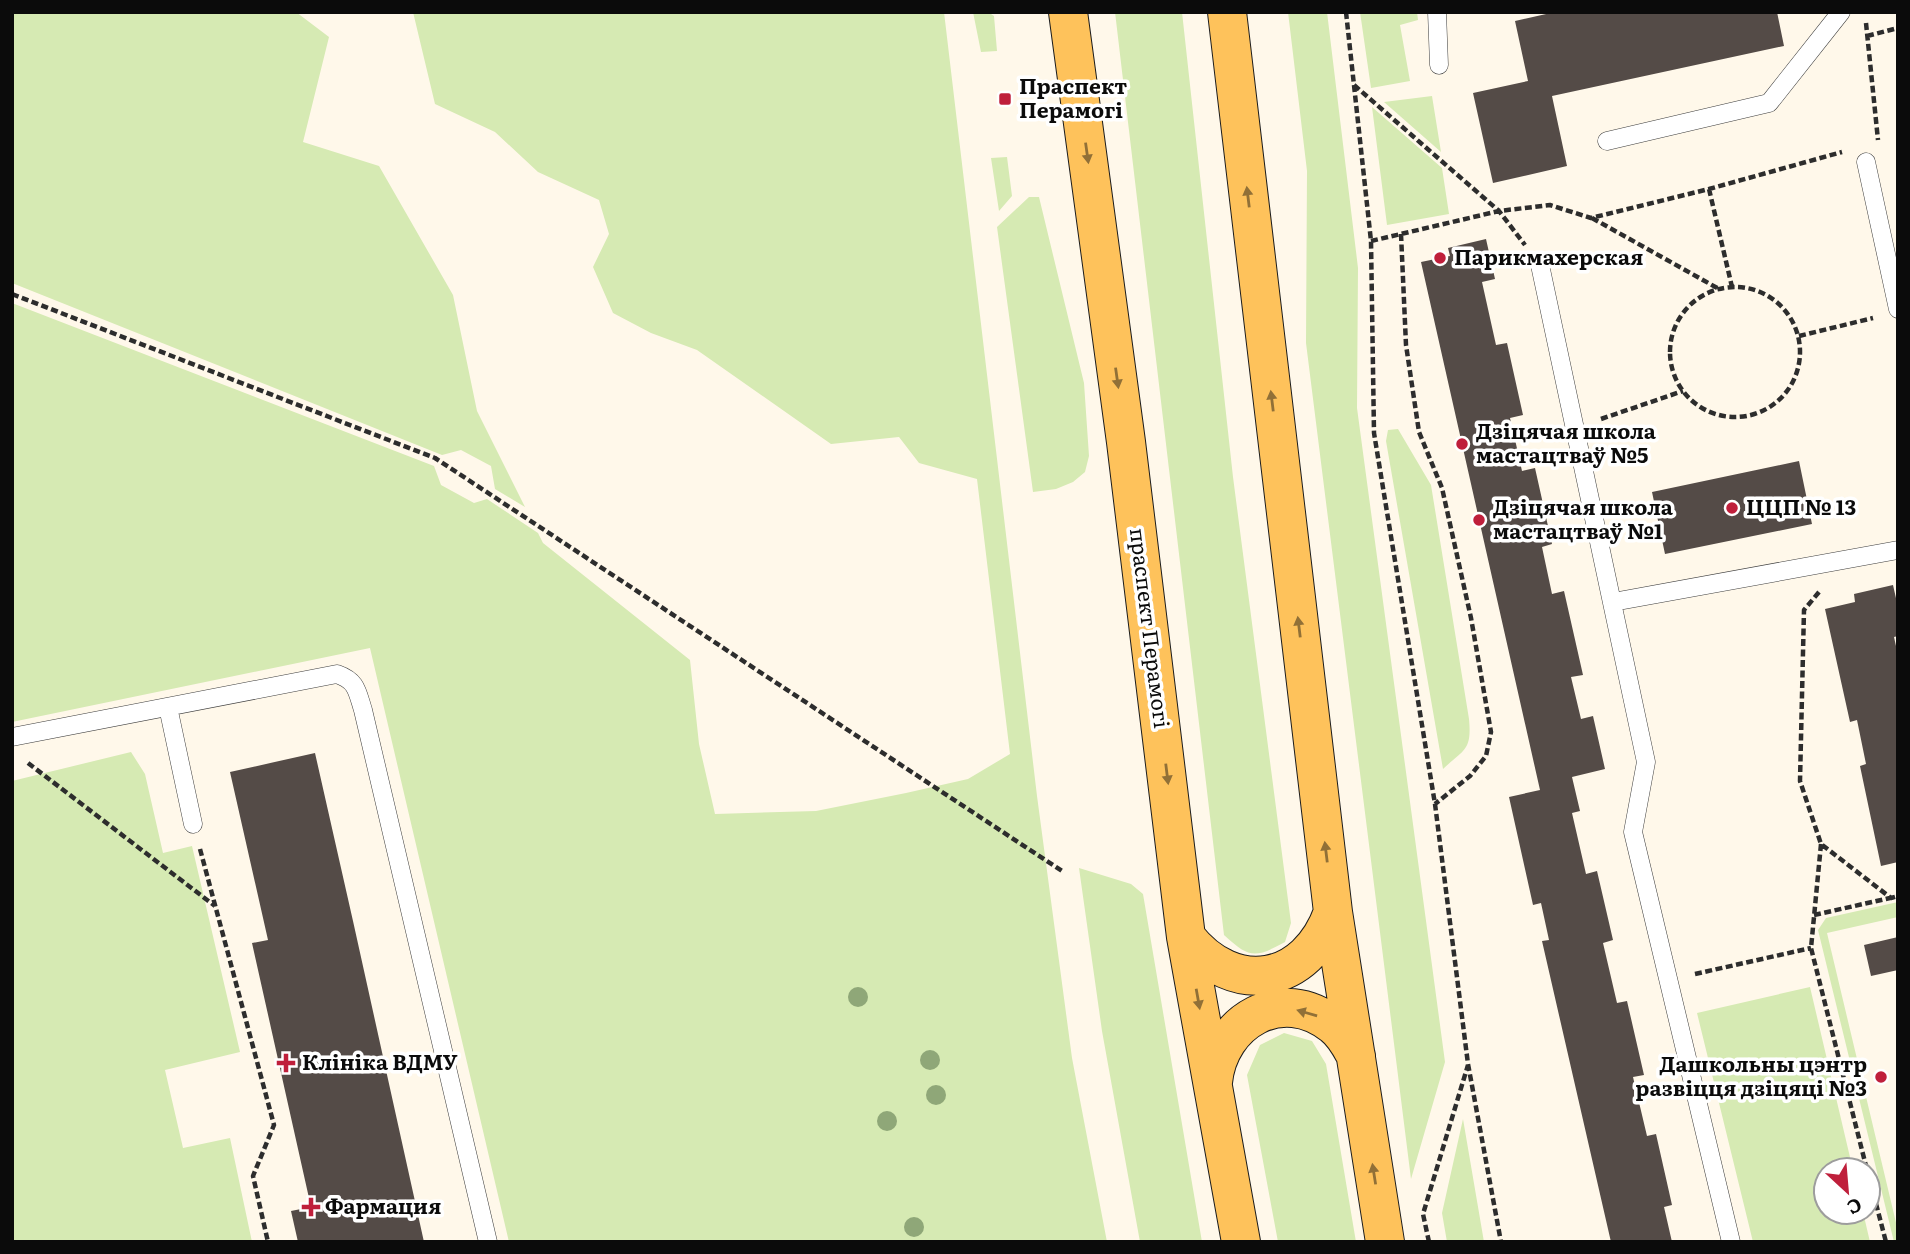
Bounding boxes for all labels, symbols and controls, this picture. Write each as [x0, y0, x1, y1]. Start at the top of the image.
place label: Праспект Перамогі [1019, 69, 1127, 124]
marker: Праспект Перамогі [997, 91, 1013, 107]
one-way arrow [1082, 142, 1093, 164]
one-way arrow [1243, 186, 1254, 208]
place label: Парикмахерская [1454, 240, 1643, 271]
marker: Парикмахерская [1432, 250, 1448, 266]
one-way arrow [1112, 367, 1123, 389]
one-way arrow [1267, 389, 1278, 411]
place label: Дзіцячая школа мастацтваў №5 [1476, 414, 1657, 469]
marker: Дзіцячая школа мастацтваў №5 [1454, 436, 1470, 452]
place label: Дзіцячая школа мастацтваў №1 [1493, 490, 1674, 545]
place label: ЦЦП № 13 [1746, 490, 1856, 521]
marker: ЦЦП № 13 [1724, 500, 1740, 516]
marker: Дзіцячая школа мастацтваў №1 [1471, 512, 1487, 528]
street label: праспект Перамогі [1124, 526, 1179, 730]
one-way arrow [1294, 615, 1305, 637]
one-way arrow [1162, 763, 1173, 785]
one-way arrow [1320, 841, 1331, 863]
one-way arrow [1192, 989, 1203, 1011]
one-way arrow [1296, 1007, 1317, 1017]
place label: Клініка ВДМУ [302, 1045, 458, 1076]
place label: Дашкольны цэнтр развіцця дзіцяці №3 [1636, 1047, 1867, 1102]
marker: Клініка ВДМУ [276, 1053, 296, 1073]
marker: Дашкольны цэнтр развіцця дзіцяці №3 [1873, 1069, 1889, 1085]
north arrow [1812, 1156, 1882, 1226]
one-way arrow [1368, 1163, 1379, 1185]
place label: Фармация [325, 1189, 441, 1220]
text: С [1843, 1192, 1867, 1223]
marker: Фармация [303, 1199, 319, 1215]

